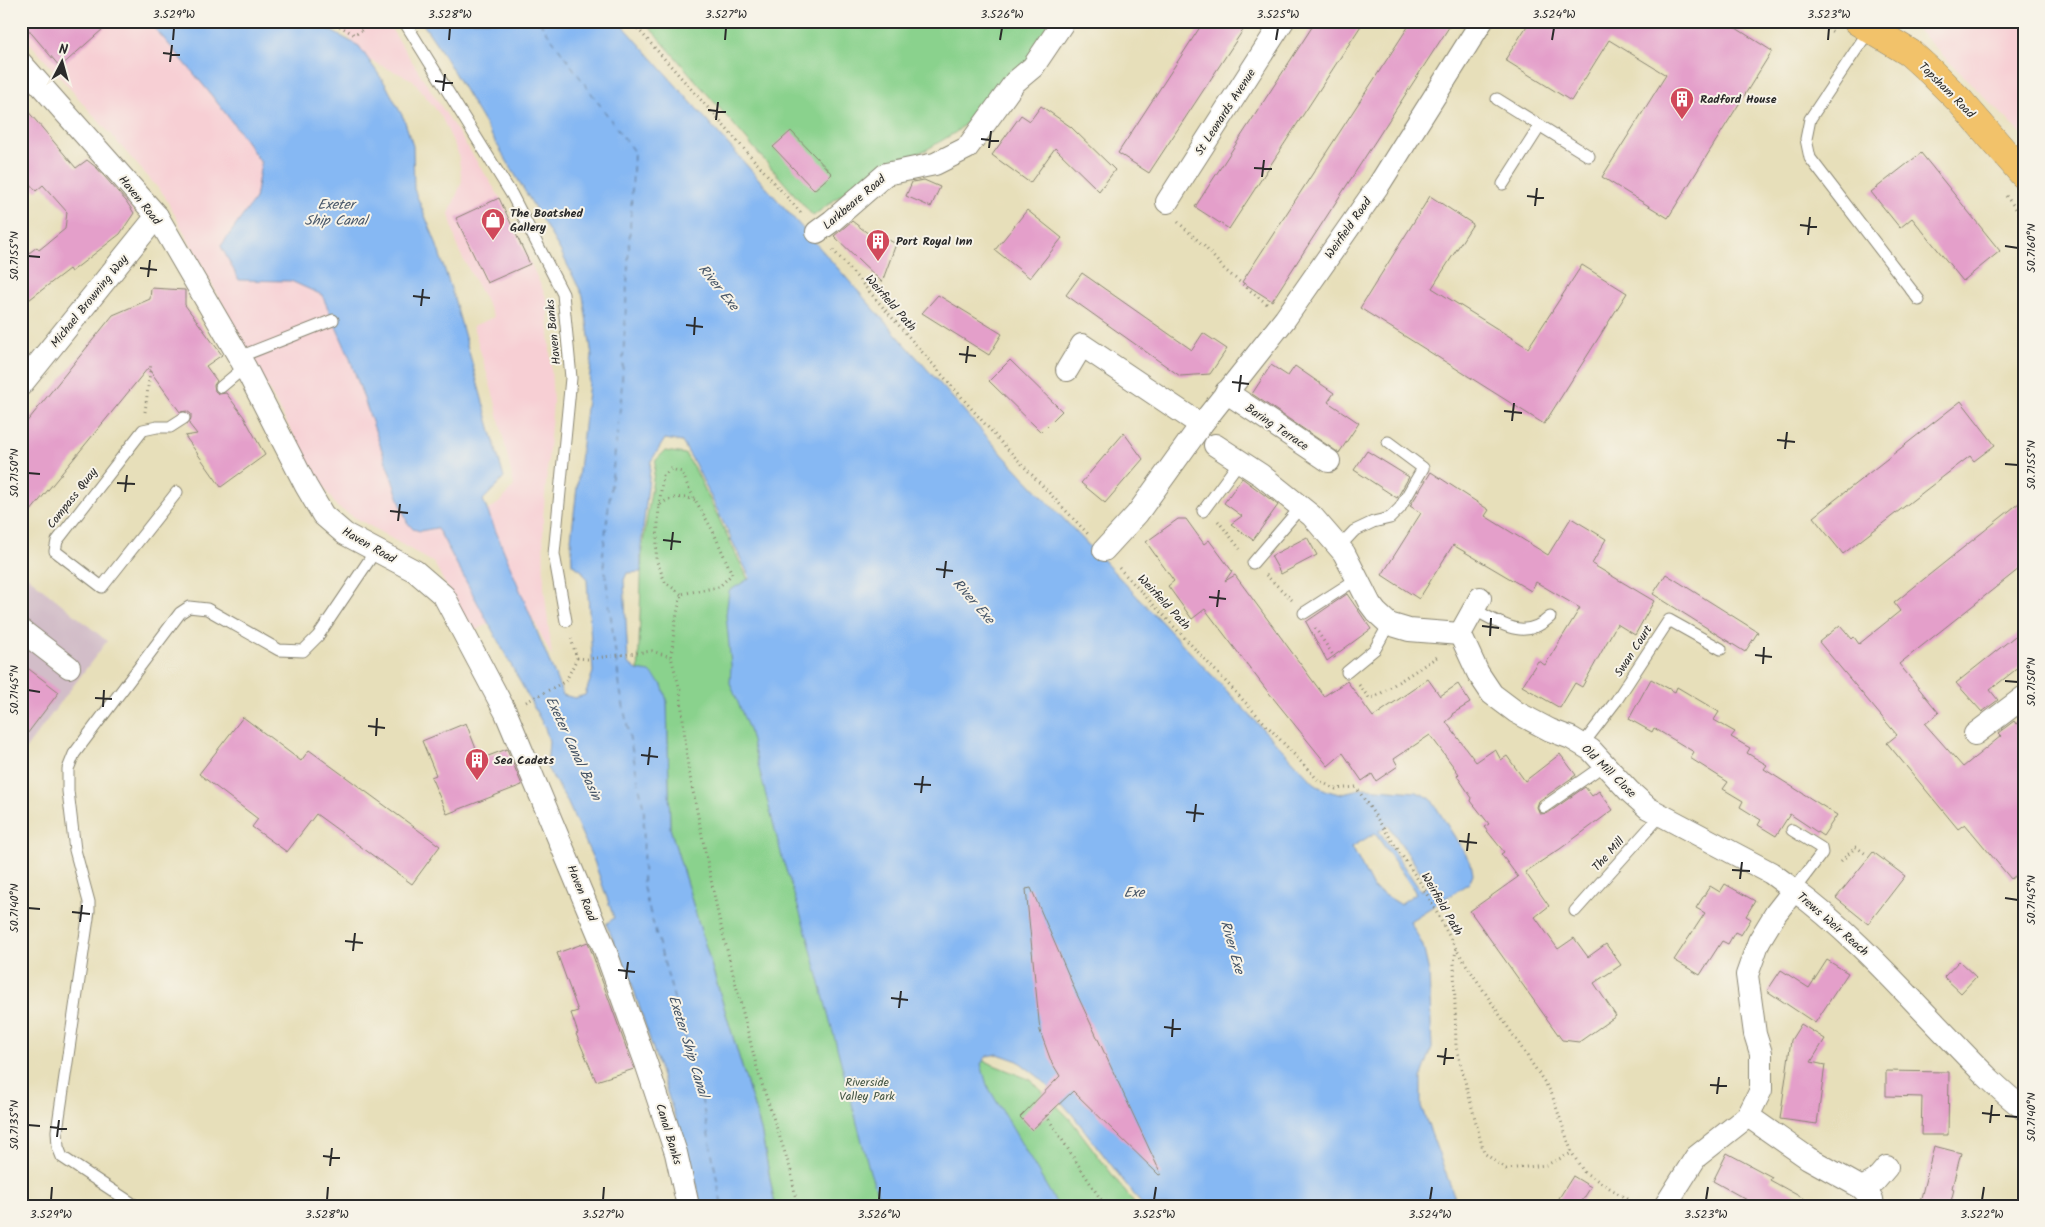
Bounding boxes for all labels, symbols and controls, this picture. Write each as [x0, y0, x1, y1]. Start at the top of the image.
text: 3.529°W [153, 5, 195, 24]
text: 3.528°W [428, 5, 472, 24]
text: 3.527°W [705, 5, 747, 24]
text: 3.526°W [980, 5, 1024, 24]
text: 3.525°W [1256, 5, 1300, 24]
text: 3.524°W [1532, 5, 1576, 24]
text: 3.523°W [1807, 5, 1851, 24]
north arrow [38, 38, 88, 88]
text: N [58, 39, 69, 61]
street label: Topsham Road [1914, 58, 1980, 124]
street label: St Leonards Avenue [1190, 64, 1261, 160]
building icon: Radford House [1669, 86, 1695, 120]
place label: Radford House [1700, 90, 1777, 109]
street label: Larkbeare Road [819, 170, 891, 235]
street label: Haven Road [114, 171, 166, 230]
street label: Weirfield Road [1320, 193, 1377, 263]
water label: Exeter Ship Canal [305, 194, 370, 232]
place label: The Boatshed Gallery [510, 204, 583, 237]
shop icon: The Boatshed Gallery [480, 207, 506, 241]
text: 50.7160°N [2022, 223, 2041, 273]
building icon: Port Royal Inn [865, 228, 891, 262]
text: 50.7155°N [5, 231, 24, 281]
place label: Port Royal Inn [896, 232, 973, 251]
street label: Michael Browning Way [46, 250, 133, 352]
water label: River Exe [693, 260, 745, 317]
street label: Weirfield Path [860, 271, 921, 336]
street label: Haven Banks [541, 298, 566, 366]
street label: Baring Terrace [1241, 399, 1313, 456]
text: 50.7155°N [2022, 440, 2041, 490]
text: 50.7150°N [5, 448, 24, 498]
street label: Compass Quay [42, 463, 103, 533]
street label: Haven Road [338, 522, 400, 569]
street label: Weirfield Path [1133, 570, 1195, 635]
water label: River Exe [947, 574, 1001, 631]
street label: Swan Court [1610, 621, 1657, 681]
text: 50.7150°N [2022, 657, 2041, 707]
text: 50.7145°N [5, 665, 24, 715]
water label: Exeter Canal Basin [539, 693, 608, 806]
street label: Old Mill Close [1577, 740, 1641, 803]
building icon: Sea Cadets [464, 747, 490, 781]
place label: Sea Cadets [494, 751, 554, 770]
street label: The Mill [1588, 833, 1629, 876]
street label: Haven Road [562, 862, 602, 925]
street label: Weirfield Path [1416, 869, 1467, 939]
text: 50.7145°N [2022, 875, 2041, 925]
water label: Exe [1124, 882, 1146, 904]
text: 50.7140°N [5, 883, 24, 933]
street label: Trews Weir Reach [1792, 888, 1873, 961]
water label: River Exe [1214, 918, 1251, 978]
water label: Exeter Ship Canal [662, 993, 715, 1102]
park label: Riverside Valley Park [839, 1073, 895, 1106]
text: 50.7140°N [2022, 1092, 2041, 1142]
text: 50.7135°N [5, 1100, 24, 1150]
street label: Canal Banks [650, 1101, 687, 1167]
text: 3.529°W [30, 1205, 72, 1224]
text: 3.528°W [305, 1205, 349, 1224]
text: 3.527°W [582, 1205, 624, 1224]
text: 3.526°W [857, 1205, 901, 1224]
text: 3.525°W [1132, 1205, 1176, 1224]
text: 3.524°W [1408, 1205, 1452, 1224]
text: 3.523°W [1684, 1205, 1728, 1224]
text: 3.522°W [1960, 1205, 2004, 1224]

